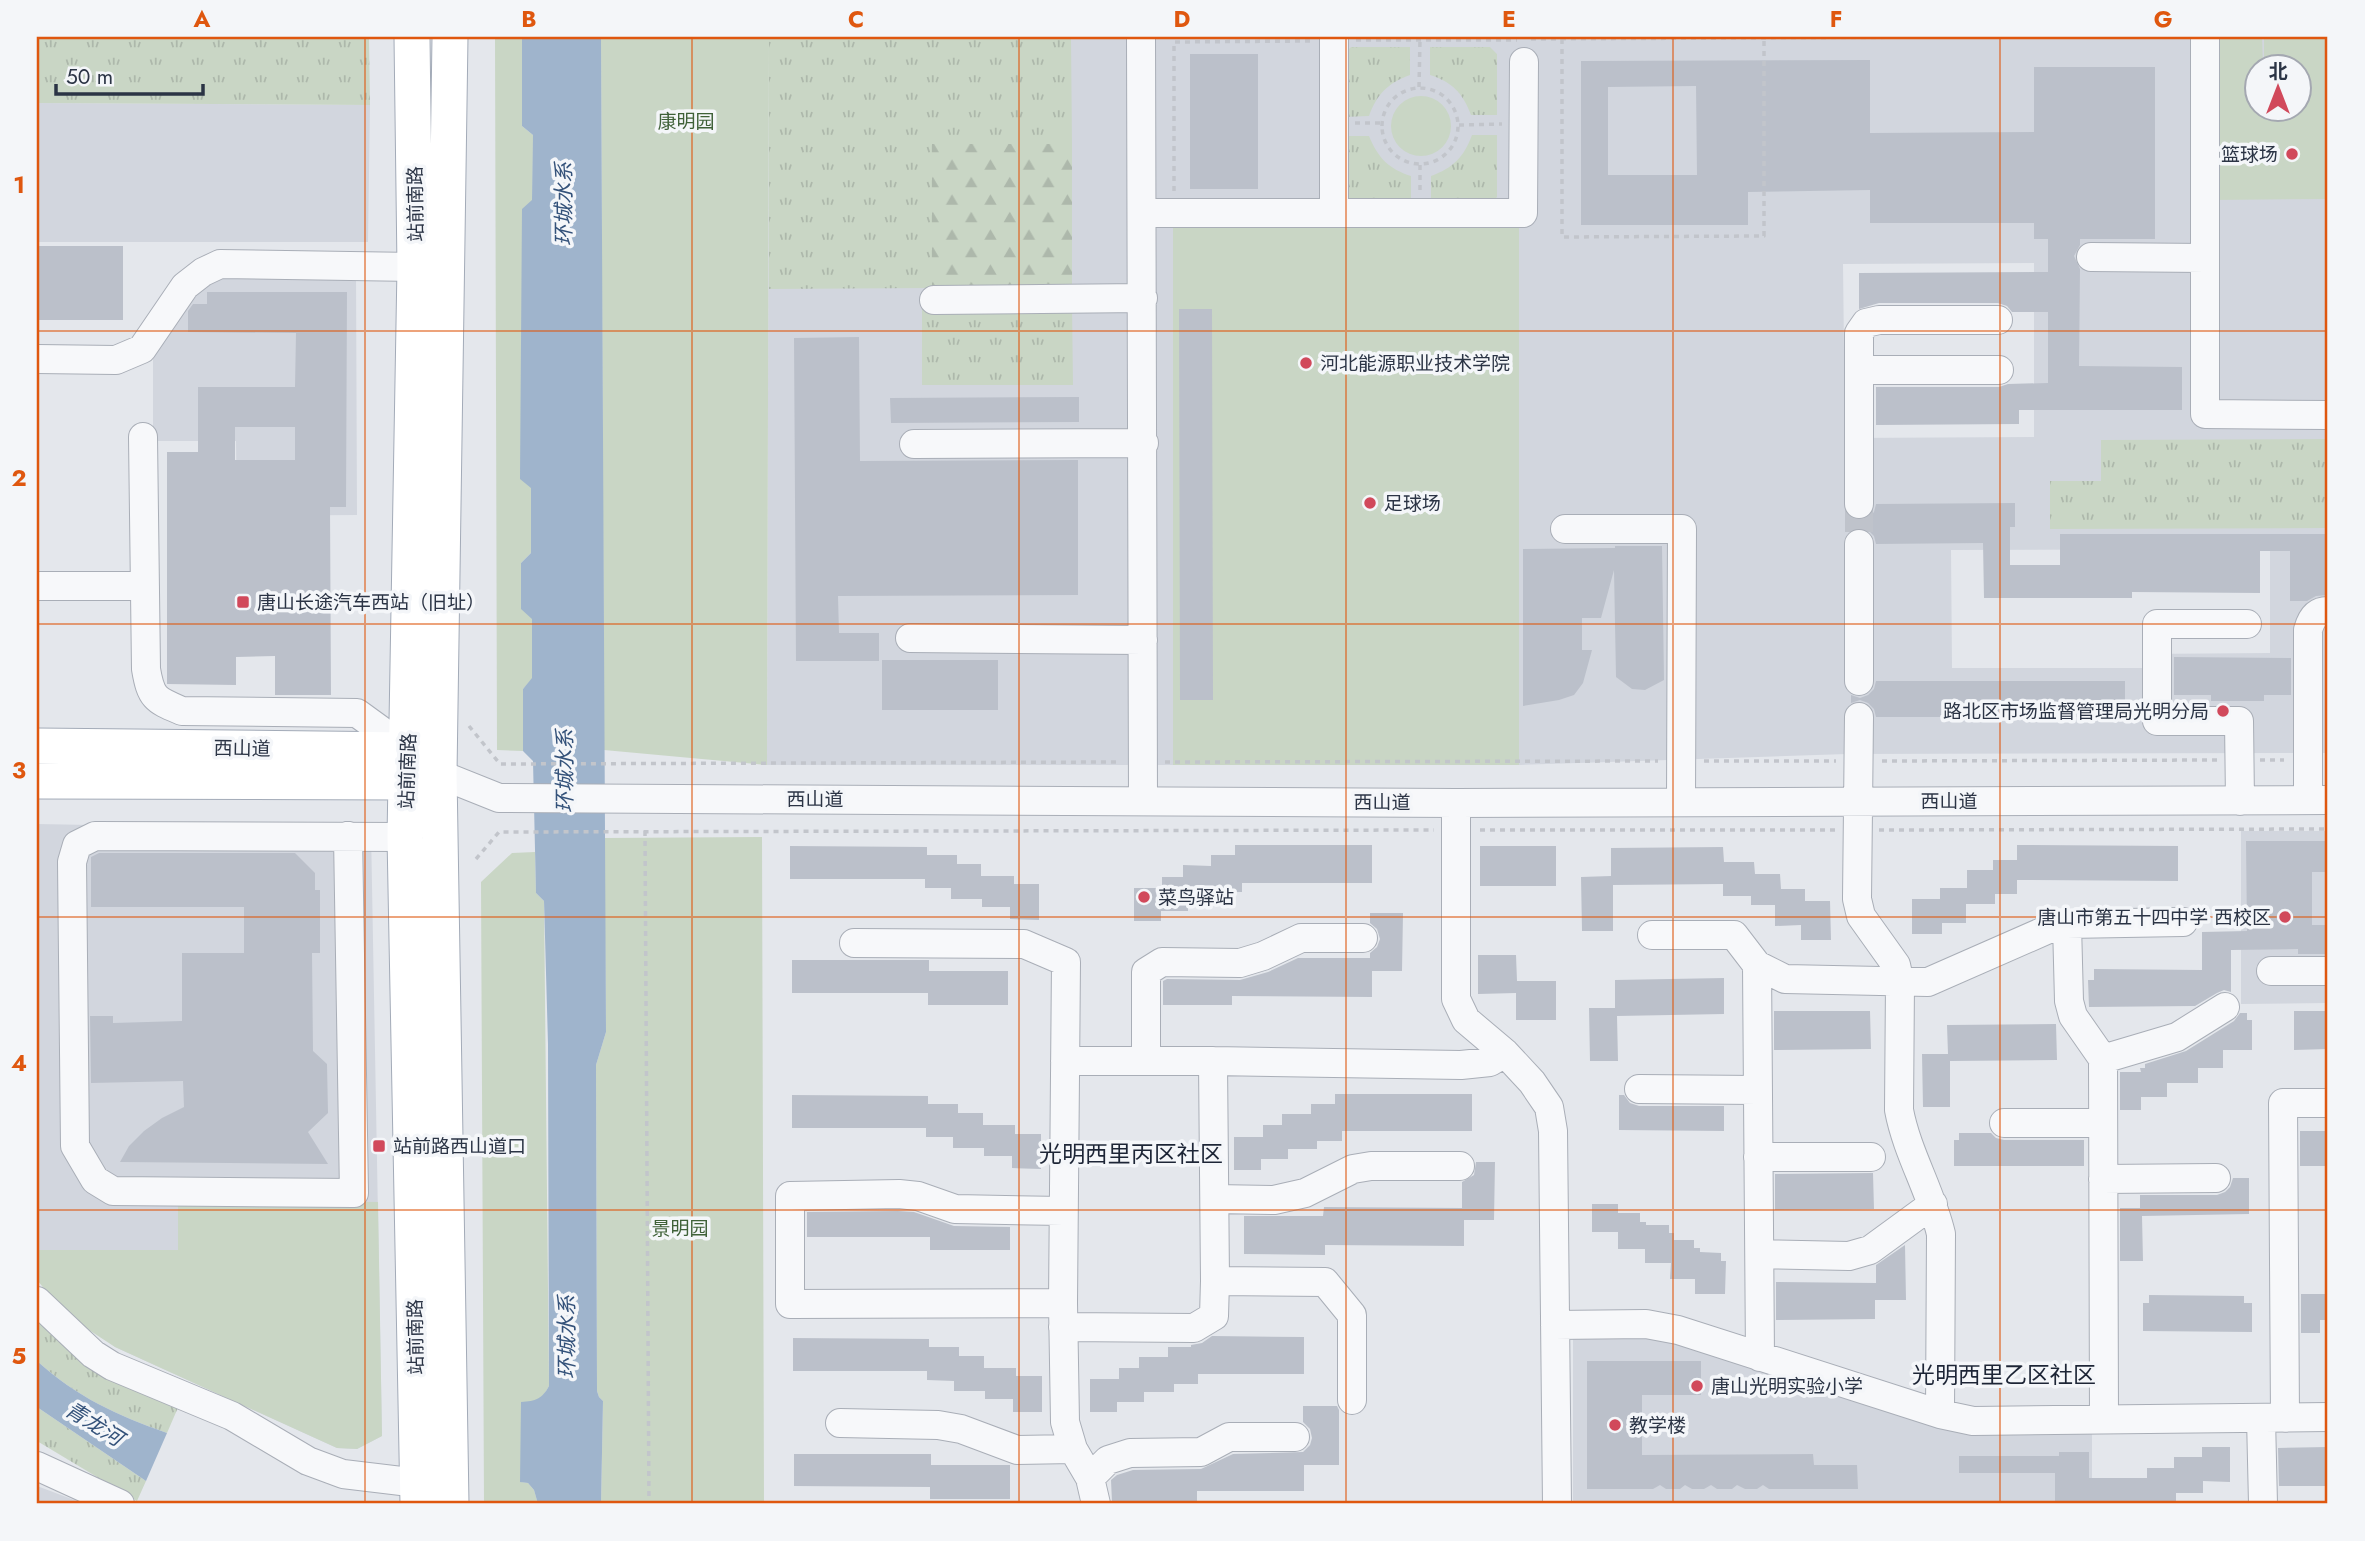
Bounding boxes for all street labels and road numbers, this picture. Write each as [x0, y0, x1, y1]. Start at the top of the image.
street label: 站前南路 [401, 166, 430, 242]
street label: 站前南路 [393, 733, 422, 809]
street label: 西山道 [213, 735, 271, 762]
street label: 西山道 [786, 786, 844, 813]
street label: 西山道 [1920, 788, 1978, 815]
street label: 西山道 [1353, 789, 1411, 816]
street label: 站前南路 [401, 1299, 430, 1375]

